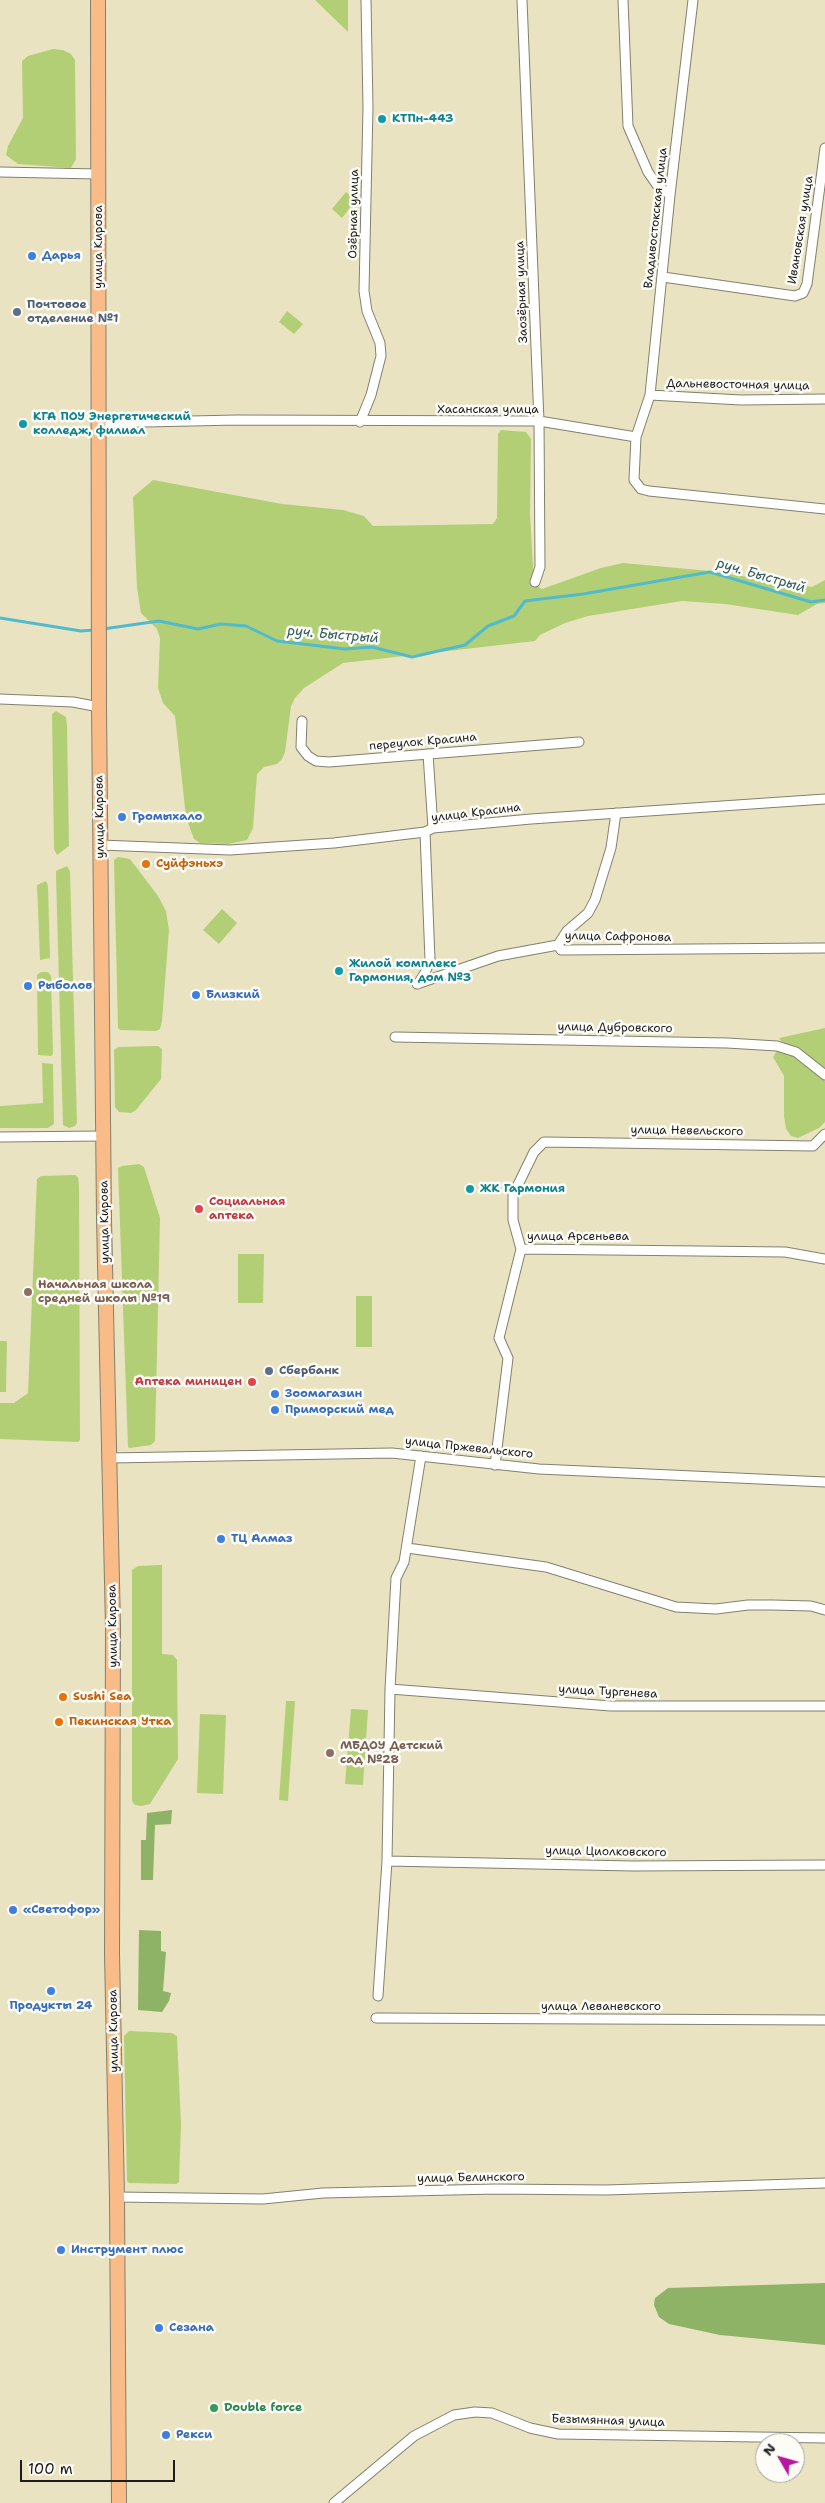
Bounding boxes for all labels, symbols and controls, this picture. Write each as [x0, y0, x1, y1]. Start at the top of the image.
place label: КТПн-443 [392, 112, 453, 126]
marker: КТПн-443 [376, 113, 388, 125]
street label: Владивостокская улица [641, 147, 671, 289]
street label: Озёрная улица [346, 169, 362, 259]
street label: Ивановская улица [785, 175, 817, 285]
street label: улица Кирова [92, 205, 106, 289]
street label: Заозёрная улица [513, 241, 531, 343]
place label: Дарья [42, 249, 81, 263]
marker: Дарья [26, 250, 38, 262]
place label: Почтовое отделение №1 [27, 298, 118, 326]
marker: Почтовое отделение №1 [11, 306, 23, 318]
street label: Дальневосточная улица [666, 377, 810, 393]
street label: Хасанская улица [437, 403, 539, 417]
place label: КГА ПОУ Энергетический колледж, филиал [33, 410, 191, 438]
marker: КГА ПОУ Энергетический колледж, филиал [17, 418, 29, 430]
water label: руч. Быстрый [715, 555, 807, 597]
water label: руч. Быстрый [287, 623, 379, 647]
street label: переулок Красина [369, 730, 477, 754]
street label: улица Кирова [92, 775, 108, 859]
street label: улица Красина [431, 800, 521, 826]
place label: Громыхало [132, 810, 202, 824]
marker: Громыхало [116, 811, 128, 823]
place label: Суйфэньхэ [156, 857, 223, 871]
marker: Суйфэньхэ [140, 858, 152, 870]
street label: улица Сафронова [565, 929, 671, 945]
place label: Жилой комплекс Гармония, дом №3 [349, 957, 471, 985]
marker: Жилой комплекс Гармония, дом №3 [333, 965, 345, 977]
place label: Рыболов [38, 979, 92, 993]
marker: Рыболов [22, 980, 34, 992]
place label: Близкий [206, 988, 260, 1002]
marker: Близкий [190, 989, 202, 1001]
street label: улица Дубровского [557, 1020, 673, 1036]
street label: улица Невельского [631, 1123, 743, 1139]
street label: улица Кирова [97, 1180, 113, 1264]
place label: ЖК Гармония [480, 1182, 565, 1196]
marker: ЖК Гармония [464, 1183, 476, 1195]
place label: Социальная аптека [209, 1195, 285, 1223]
marker: Социальная аптека [193, 1203, 205, 1215]
street label: улица Арсеньева [527, 1230, 629, 1244]
place label: Начальная школа средней школы №19 [38, 1278, 170, 1306]
marker: Начальная школа средней школы №19 [22, 1286, 34, 1298]
place label: Сбербанк [279, 1364, 339, 1378]
marker: Сбербанк [263, 1365, 275, 1377]
place label: Аптека миницен [135, 1375, 242, 1389]
marker: Аптека миницен [246, 1376, 258, 1388]
place label: Зоомагазин [285, 1387, 362, 1401]
marker: Зоомагазин [269, 1388, 281, 1400]
place label: Приморский мед [285, 1403, 394, 1417]
marker: Приморский мед [269, 1404, 281, 1416]
street label: улица Пржевальского [404, 1434, 534, 1462]
place label: ТЦ Алмаз [231, 1532, 292, 1546]
marker: ТЦ Алмаз [215, 1533, 227, 1545]
street label: улица Кирова [105, 1584, 121, 1668]
street label: улица Тургенева [558, 1682, 658, 1702]
place label: Sushi Sea [73, 1690, 131, 1704]
marker: Sushi Sea [57, 1691, 69, 1703]
place label: Пекинская Утка [69, 1715, 171, 1729]
marker: Пекинская Утка [53, 1716, 65, 1728]
place label: МБДОУ Детский сад №28 [340, 1739, 443, 1767]
marker: МБДОУ Детский сад №28 [324, 1747, 336, 1759]
street label: улица Циолковского [545, 1844, 667, 1860]
place label: «Светофор» [23, 1903, 100, 1917]
marker: «Светофор» [7, 1904, 19, 1916]
marker: Продукты 24 [45, 1985, 57, 1997]
street label: улица Кирова [106, 1989, 122, 2073]
place label: Продукты 24 [10, 1999, 92, 2013]
street label: улица Леваневского [541, 2000, 661, 2014]
street label: улица Белинского [417, 2170, 525, 2186]
place label: Инструмент плюс [71, 2243, 184, 2257]
marker: Инструмент плюс [55, 2244, 67, 2256]
place label: Сезана [169, 2321, 214, 2335]
marker: Сезана [153, 2322, 165, 2334]
place label: Double force [224, 2401, 302, 2415]
marker: Double force [208, 2402, 220, 2414]
street label: Безымянная улица [551, 2412, 665, 2430]
place label: Рекси [176, 2428, 212, 2442]
marker: Рекси [160, 2429, 172, 2441]
north arrow [755, 2433, 805, 2483]
text: N [758, 2439, 779, 2459]
scale bar [22, 2450, 178, 2482]
text: 100 m [28, 2459, 73, 2479]

